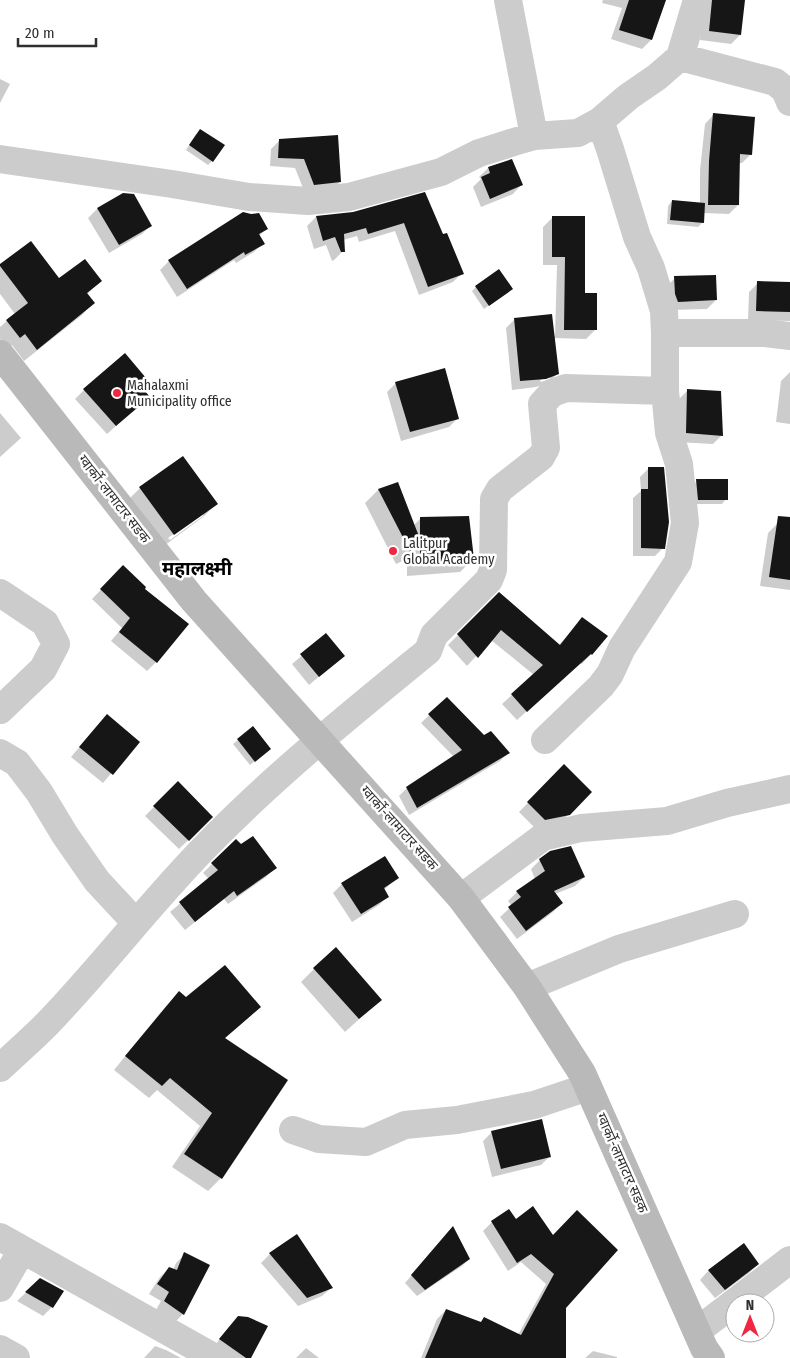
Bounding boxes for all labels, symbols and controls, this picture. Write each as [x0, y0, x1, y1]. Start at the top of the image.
scale bar [18, 15, 95, 47]
text: 20 m [25, 24, 55, 42]
place label: Mahalaxmi Municipality office [127, 377, 232, 410]
marker: Mahalaxmi Municipality office [111, 387, 123, 399]
street label: ग्वार्को-लामाटार सडक [74, 451, 154, 547]
place label: Lalitpur Global Academy [403, 535, 495, 568]
marker: Lalitpur Global Academy [387, 545, 399, 557]
district label: महालक्ष्मी [162, 557, 232, 580]
street label: ग्वार्को-लामाटार सडक [357, 782, 441, 874]
street label: ग्वार्को-लामाटार सडक [592, 1110, 652, 1216]
north arrow [725, 1293, 775, 1343]
text: N [746, 1297, 754, 1314]

